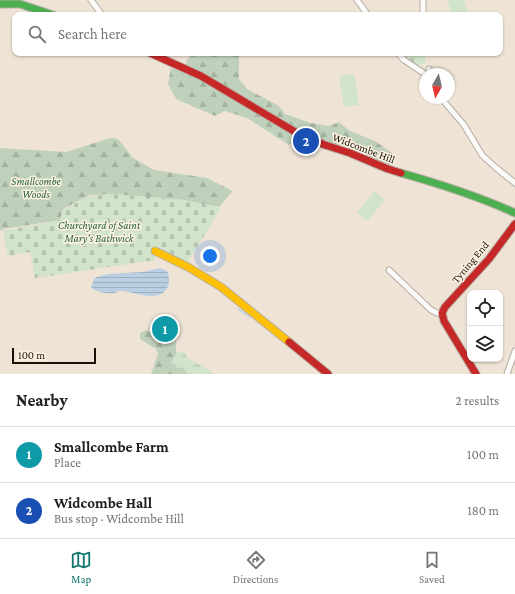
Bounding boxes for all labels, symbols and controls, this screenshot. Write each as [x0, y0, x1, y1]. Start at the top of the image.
search box [12, 12, 503, 56]
icon: search [26, 23, 48, 45]
text: Search here [58, 26, 127, 42]
north arrow [419, 68, 455, 104]
pin: 2 [293, 126, 319, 156]
street label: Widcombe Hill [331, 131, 397, 165]
park label: Smallcombe Woods [11, 175, 62, 200]
park label: Churchyard of Saint Mary's Bathwick [58, 219, 141, 245]
street label: Tyning End [449, 239, 492, 286]
your location [200, 246, 220, 266]
map controls [467, 290, 503, 362]
button: locate [467, 290, 503, 326]
pin: 1 [152, 314, 178, 344]
button: layers [467, 326, 503, 362]
scale bar [12, 346, 96, 365]
text: 100 m [18, 349, 45, 361]
text: Nearby [16, 391, 68, 410]
text: 2 results [456, 393, 499, 408]
text: Smallcombe Farm [54, 439, 169, 455]
text: 1 [27, 447, 31, 462]
text: 100 m [467, 447, 499, 462]
text: Place [54, 455, 81, 470]
text: Widcombe Hall [54, 495, 152, 511]
text: 2 [26, 503, 32, 518]
text: 180 m [467, 503, 499, 518]
text: Bus stop · Widcombe Hill [54, 511, 184, 526]
tab: Map [70, 549, 92, 585]
tab: Directions [233, 549, 278, 585]
tab: Saved [419, 549, 445, 585]

